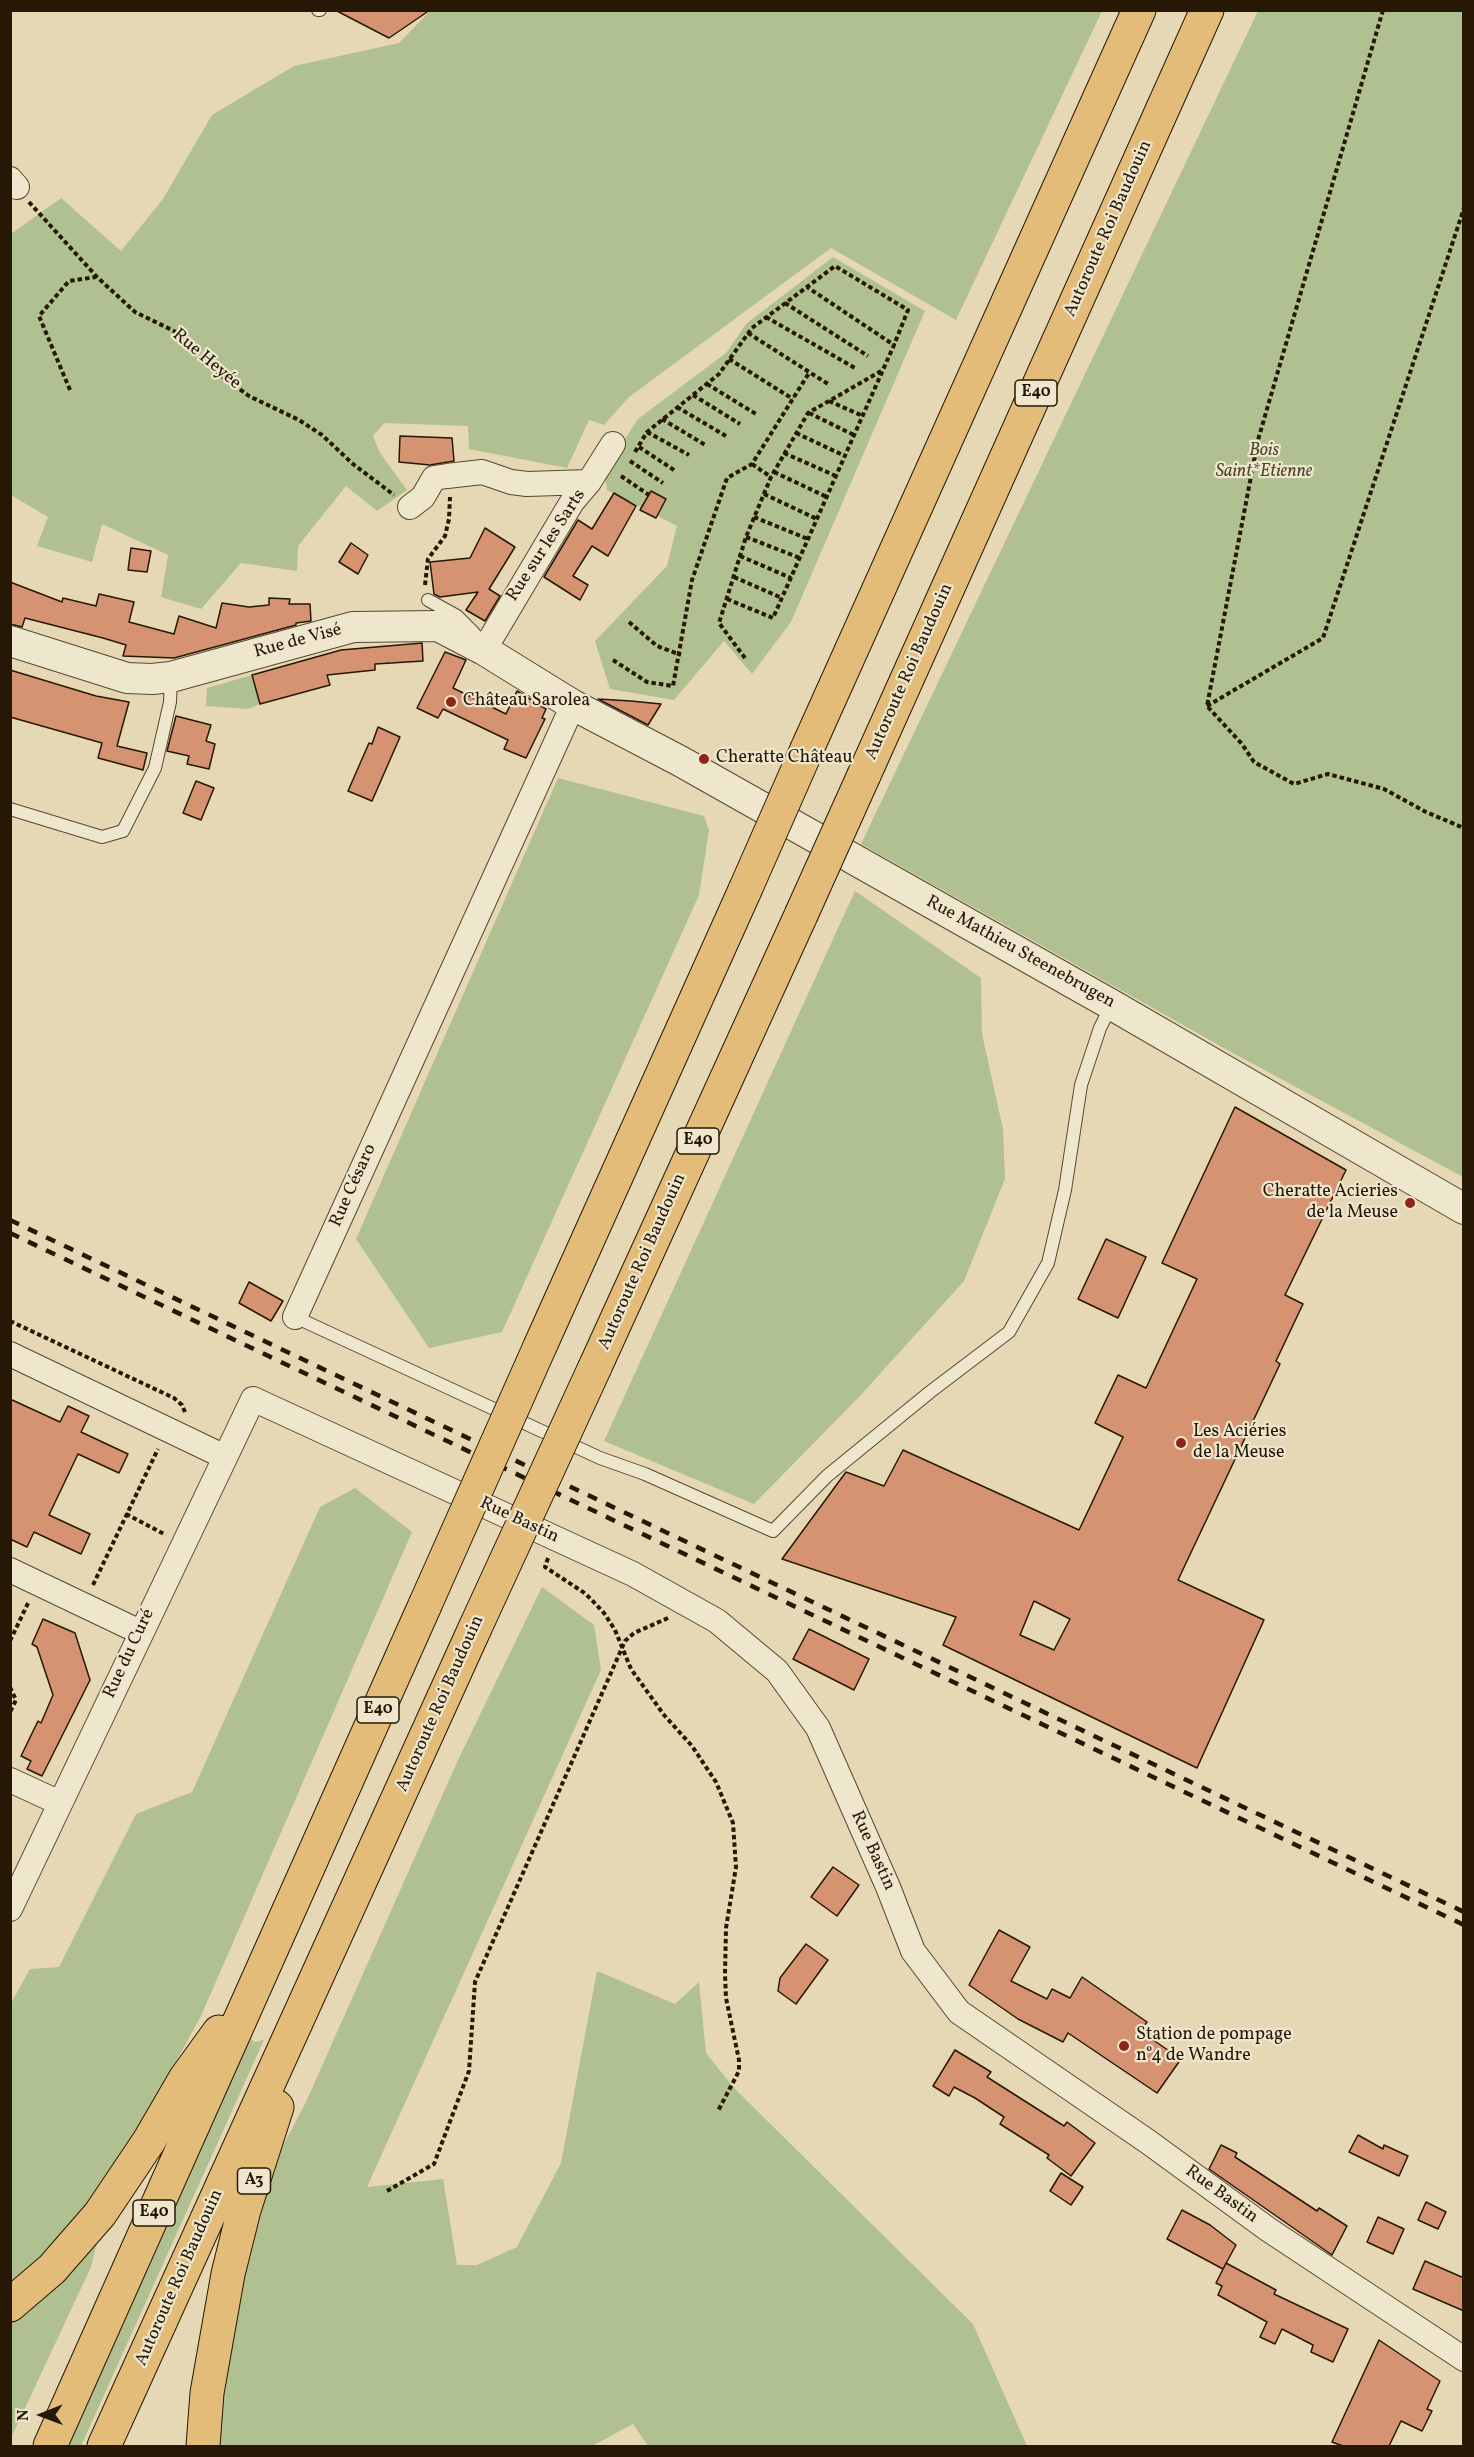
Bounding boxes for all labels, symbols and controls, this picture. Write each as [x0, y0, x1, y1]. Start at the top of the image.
street label: Autoroute Roi Baudouin [1060, 138, 1158, 320]
street label: Rue Heyée [167, 325, 245, 395]
road number: E40 [1015, 380, 1057, 406]
park label: Bois Saint*Etienne [1216, 441, 1312, 484]
street label: Rue sur les Sarts [503, 486, 591, 606]
street label: Autoroute Roi Baudouin [861, 581, 959, 763]
street label: Rue de Visé [252, 620, 344, 664]
place label: Château Sarolea [463, 691, 590, 713]
marker: Château Sarolea [444, 695, 458, 709]
place label: Cheratte Château [716, 748, 853, 770]
marker: Cheratte Château [697, 752, 711, 766]
street label: Rue Mathieu Steenebrugen [922, 892, 1118, 1014]
road number: E40 [677, 1128, 719, 1154]
street label: Rue Césaro [326, 1141, 382, 1231]
street label: Autoroute Roi Baudouin [594, 1171, 692, 1353]
place label: Cheratte Acieries de la Meuse [1263, 1182, 1398, 1224]
marker: Cheratte Acieries de la Meuse [1403, 1196, 1417, 1210]
place label: Les Aciéries de la Meuse [1193, 1422, 1286, 1464]
marker: Les Aciéries de la Meuse [1174, 1436, 1188, 1450]
street label: Rue Bastin [476, 1493, 562, 1549]
street label: Rue du Curé [100, 1606, 160, 1702]
street label: Autoroute Roi Baudouin [392, 1613, 490, 1795]
road number: E40 [357, 1697, 399, 1723]
street label: Rue Bastin [845, 1808, 899, 1894]
place label: Station de pompage n°4 de Wandre [1136, 2025, 1292, 2068]
marker: Station de pompage n°4 de Wandre [1117, 2039, 1131, 2053]
street label: Rue Bastin [1180, 2161, 1262, 2229]
road number: A3 [238, 2168, 270, 2194]
street label: Autoroute Roi Baudouin [131, 2187, 229, 2369]
road number: E40 [133, 2200, 175, 2226]
north arrow [12, 2385, 72, 2445]
text: N [13, 2409, 35, 2421]

